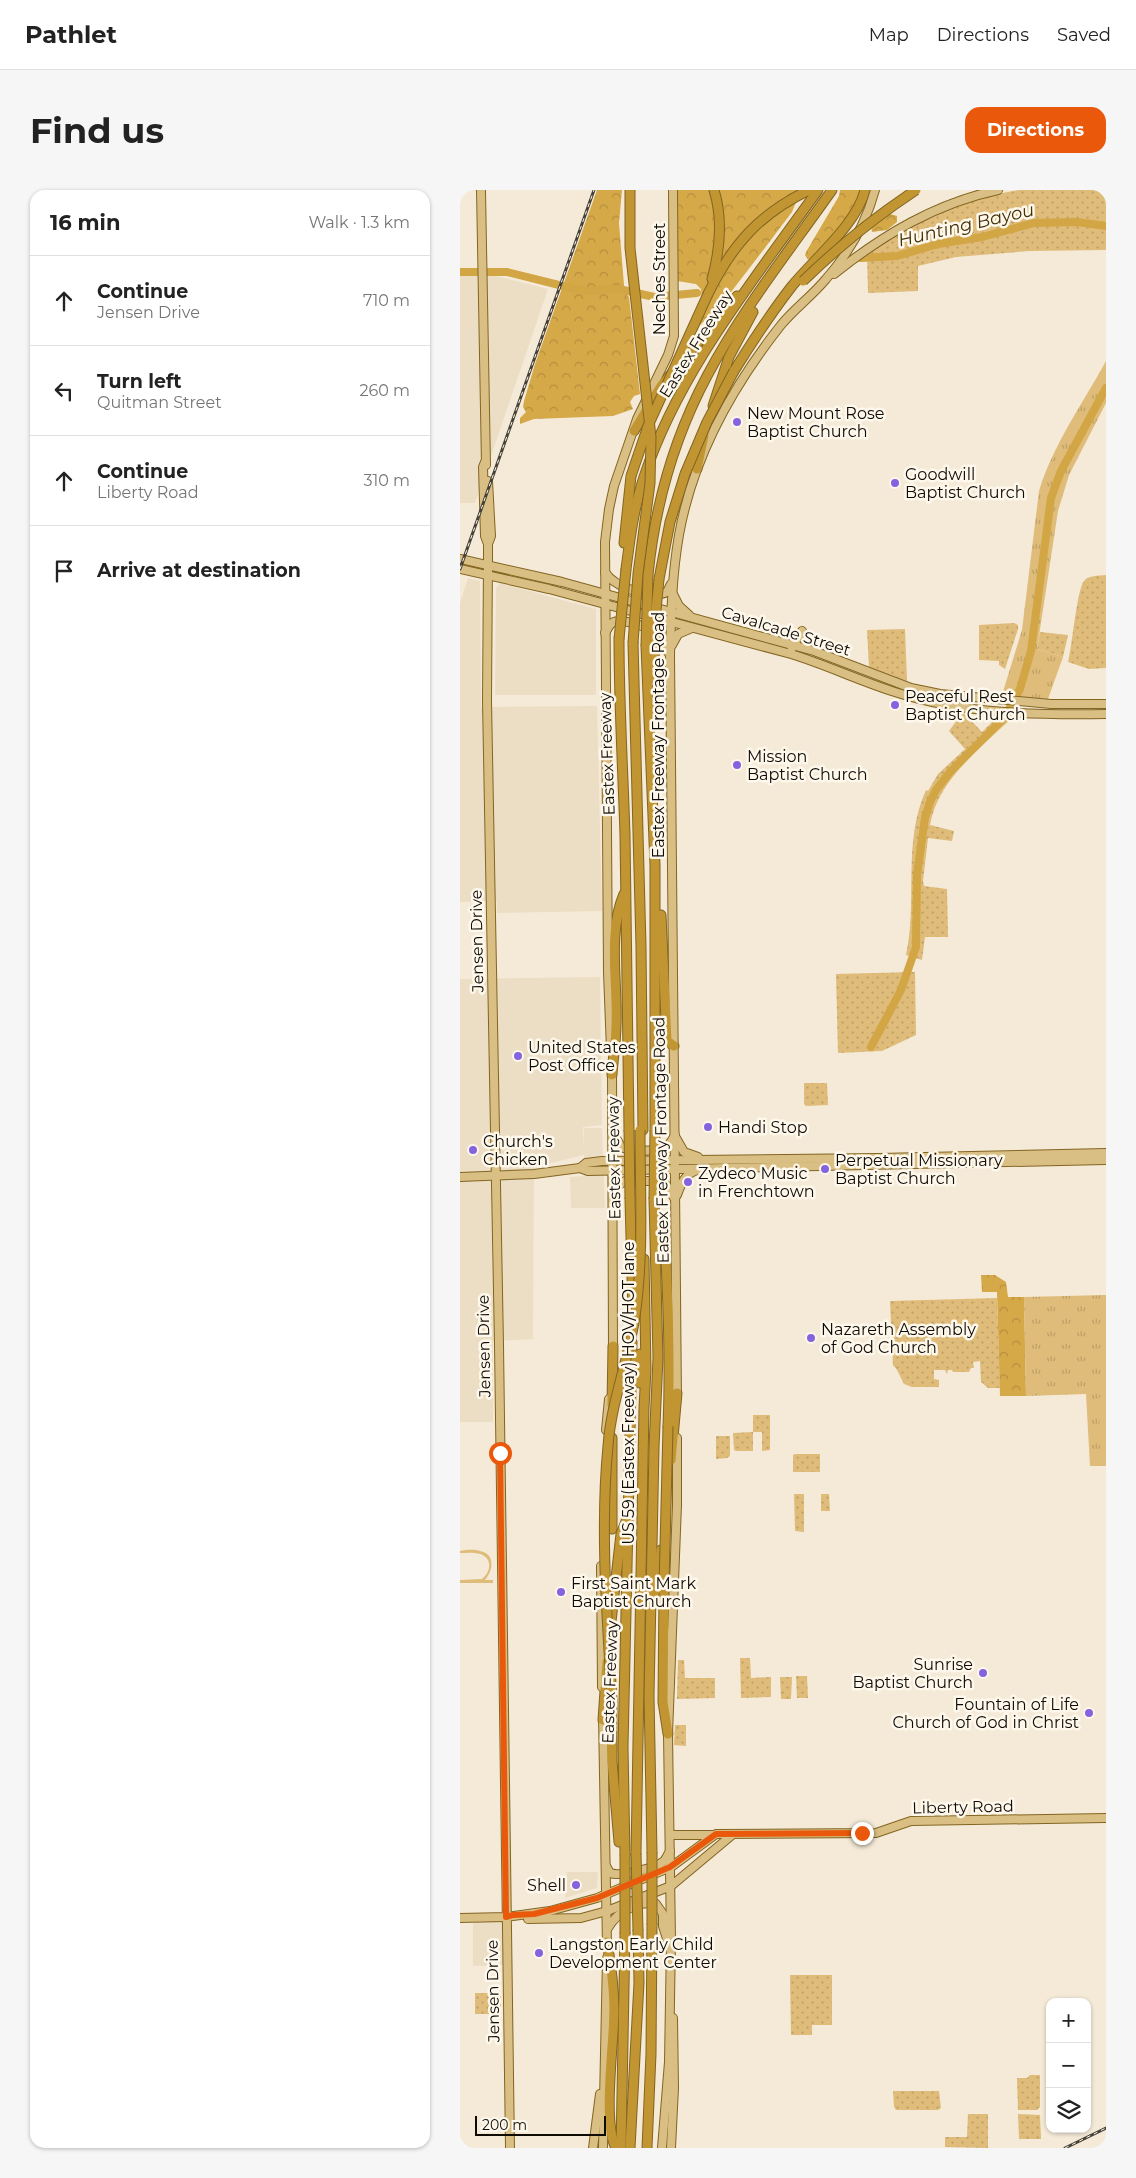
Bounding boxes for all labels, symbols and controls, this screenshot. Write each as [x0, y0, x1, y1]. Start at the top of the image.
text: Pathlet [25, 20, 117, 49]
text: Map [869, 24, 909, 46]
text: Directions [937, 24, 1029, 46]
text: Saved [1057, 24, 1111, 46]
button: Directions [965, 107, 1106, 153]
text: Find us [30, 109, 164, 152]
water label: Hunting Bayou [896, 199, 1036, 251]
text: 16 min [50, 210, 120, 235]
text: Walk · 1.3 km [308, 213, 410, 232]
street label: Neches Street [650, 222, 669, 335]
text: Continue [97, 280, 188, 303]
icon: ahead [50, 287, 78, 315]
street label: Eastex Freeway [655, 287, 737, 401]
text: 710 m [363, 291, 410, 310]
text: Jensen Drive [97, 303, 200, 322]
text: Turn left [97, 370, 182, 393]
icon: left [50, 377, 78, 405]
text: 260 m [359, 381, 410, 400]
text: Quitman Street [97, 393, 222, 412]
place label: New Mount Rose Baptist Church [747, 404, 884, 441]
marker: New Mount Rose Baptist Church [731, 416, 743, 428]
text: Continue [97, 460, 188, 483]
place label: Goodwill Baptist Church [905, 465, 1025, 502]
icon: ahead [50, 467, 78, 495]
text: 310 m [363, 471, 410, 490]
marker: Goodwill Baptist Church [889, 477, 901, 489]
text: Liberty Road [97, 483, 199, 502]
icon: arrive [50, 557, 78, 585]
text: Arrive at destination [97, 559, 301, 582]
street label: Cavalcade Street [719, 602, 853, 660]
street label: Eastex Freeway Frontage Road [649, 612, 668, 858]
place label: Peaceful Rest Baptist Church [905, 687, 1025, 724]
street label: Eastex Freeway [595, 692, 619, 816]
marker: Peaceful Rest Baptist Church [889, 699, 901, 711]
place label: Mission Baptist Church [747, 747, 867, 784]
marker: Mission Baptist Church [731, 759, 743, 771]
street label: Jensen Drive [467, 889, 487, 994]
street label: Eastex Freeway Frontage Road [649, 1017, 673, 1263]
place label: United States Post Office [528, 1038, 636, 1075]
marker: United States Post Office [512, 1050, 524, 1062]
street label: Eastex Freeway [603, 1096, 625, 1220]
place label: Handi Stop [718, 1118, 808, 1137]
marker: Handi Stop [702, 1121, 714, 1133]
place label: Church's Chicken [483, 1132, 553, 1169]
marker: Church's Chicken [467, 1144, 479, 1156]
place label: Perpetual Missionary Baptist Church [835, 1151, 1003, 1188]
marker: Perpetual Missionary Baptist Church [819, 1163, 831, 1175]
place label: Zydeco Music in Frenchtown [698, 1164, 815, 1201]
marker: Zydeco Music in Frenchtown [682, 1176, 694, 1188]
street label: US 59 (Eastex Freeway) HOV/HOT lane [619, 1241, 638, 1545]
street label: Jensen Drive [474, 1294, 494, 1399]
place label: Nazareth Assembly of God Church [821, 1320, 976, 1357]
marker: Nazareth Assembly of God Church [805, 1332, 817, 1344]
route start [489, 1442, 512, 1465]
place label: First Saint Mark Baptist Church [571, 1574, 696, 1611]
marker: First Saint Mark Baptist Church [555, 1586, 567, 1598]
street label: Eastex Freeway [598, 1620, 622, 1744]
place label: Sunrise Baptist Church [853, 1655, 973, 1692]
marker: Sunrise Baptist Church [977, 1667, 989, 1679]
place label: Fountain of Life Church of God in Christ [893, 1695, 1079, 1732]
marker: Fountain of Life Church of God in Christ [1083, 1707, 1095, 1719]
street label: Liberty Road [912, 1797, 1014, 1817]
route end [851, 1822, 874, 1845]
place label: Shell [527, 1876, 566, 1895]
marker: Shell [570, 1879, 582, 1891]
place label: Langston Early Child Development Center [549, 1935, 717, 1972]
street label: Jensen Drive [483, 1939, 503, 2044]
marker: Langston Early Child Development Center [533, 1947, 545, 1959]
map controls [1046, 1998, 1091, 2133]
button: + [1046, 1998, 1091, 2043]
button: − [1046, 2043, 1091, 2088]
button: layers [1046, 2088, 1091, 2133]
scale bar [475, 2113, 606, 2136]
text: 200 m [482, 2116, 527, 2134]

